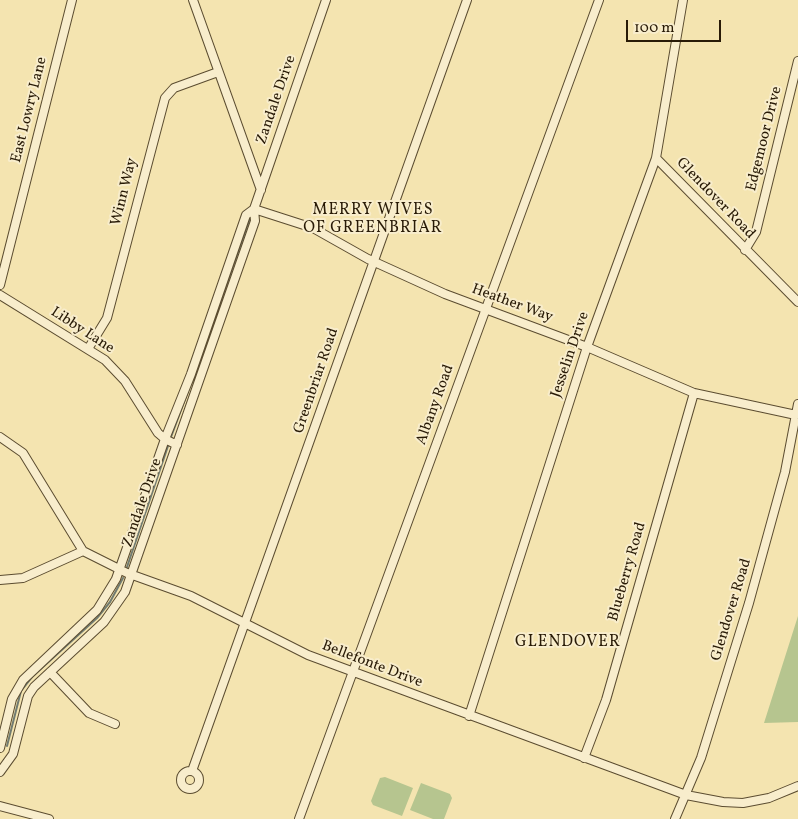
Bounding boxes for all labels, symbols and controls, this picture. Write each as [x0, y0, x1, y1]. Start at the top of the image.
scale bar [628, 10, 723, 42]
text: 100 m [634, 18, 674, 39]
street label: Zandale Drive [253, 53, 301, 147]
street label: East Lowry Lane [8, 55, 52, 165]
street label: Edgemoor Drive [743, 85, 787, 193]
street label: Glendover Road [672, 155, 758, 243]
street label: Winn Way [108, 156, 142, 228]
district label: MERRY WIVES OF GREENBRIAR [302, 201, 444, 239]
street label: Heather Way [469, 281, 555, 327]
street label: Libby Lane [47, 304, 117, 358]
street label: Jesselin Drive [548, 310, 594, 400]
street label: Greenbriar Road [291, 326, 343, 436]
street label: Albany Road [413, 362, 459, 448]
street label: Zandale Drive [119, 456, 167, 550]
street label: Blueberry Road [605, 520, 651, 624]
street label: Glendover Road [708, 557, 756, 663]
district label: GLENDOVER [514, 633, 622, 653]
street label: Bellefonte Drive [319, 638, 425, 692]

